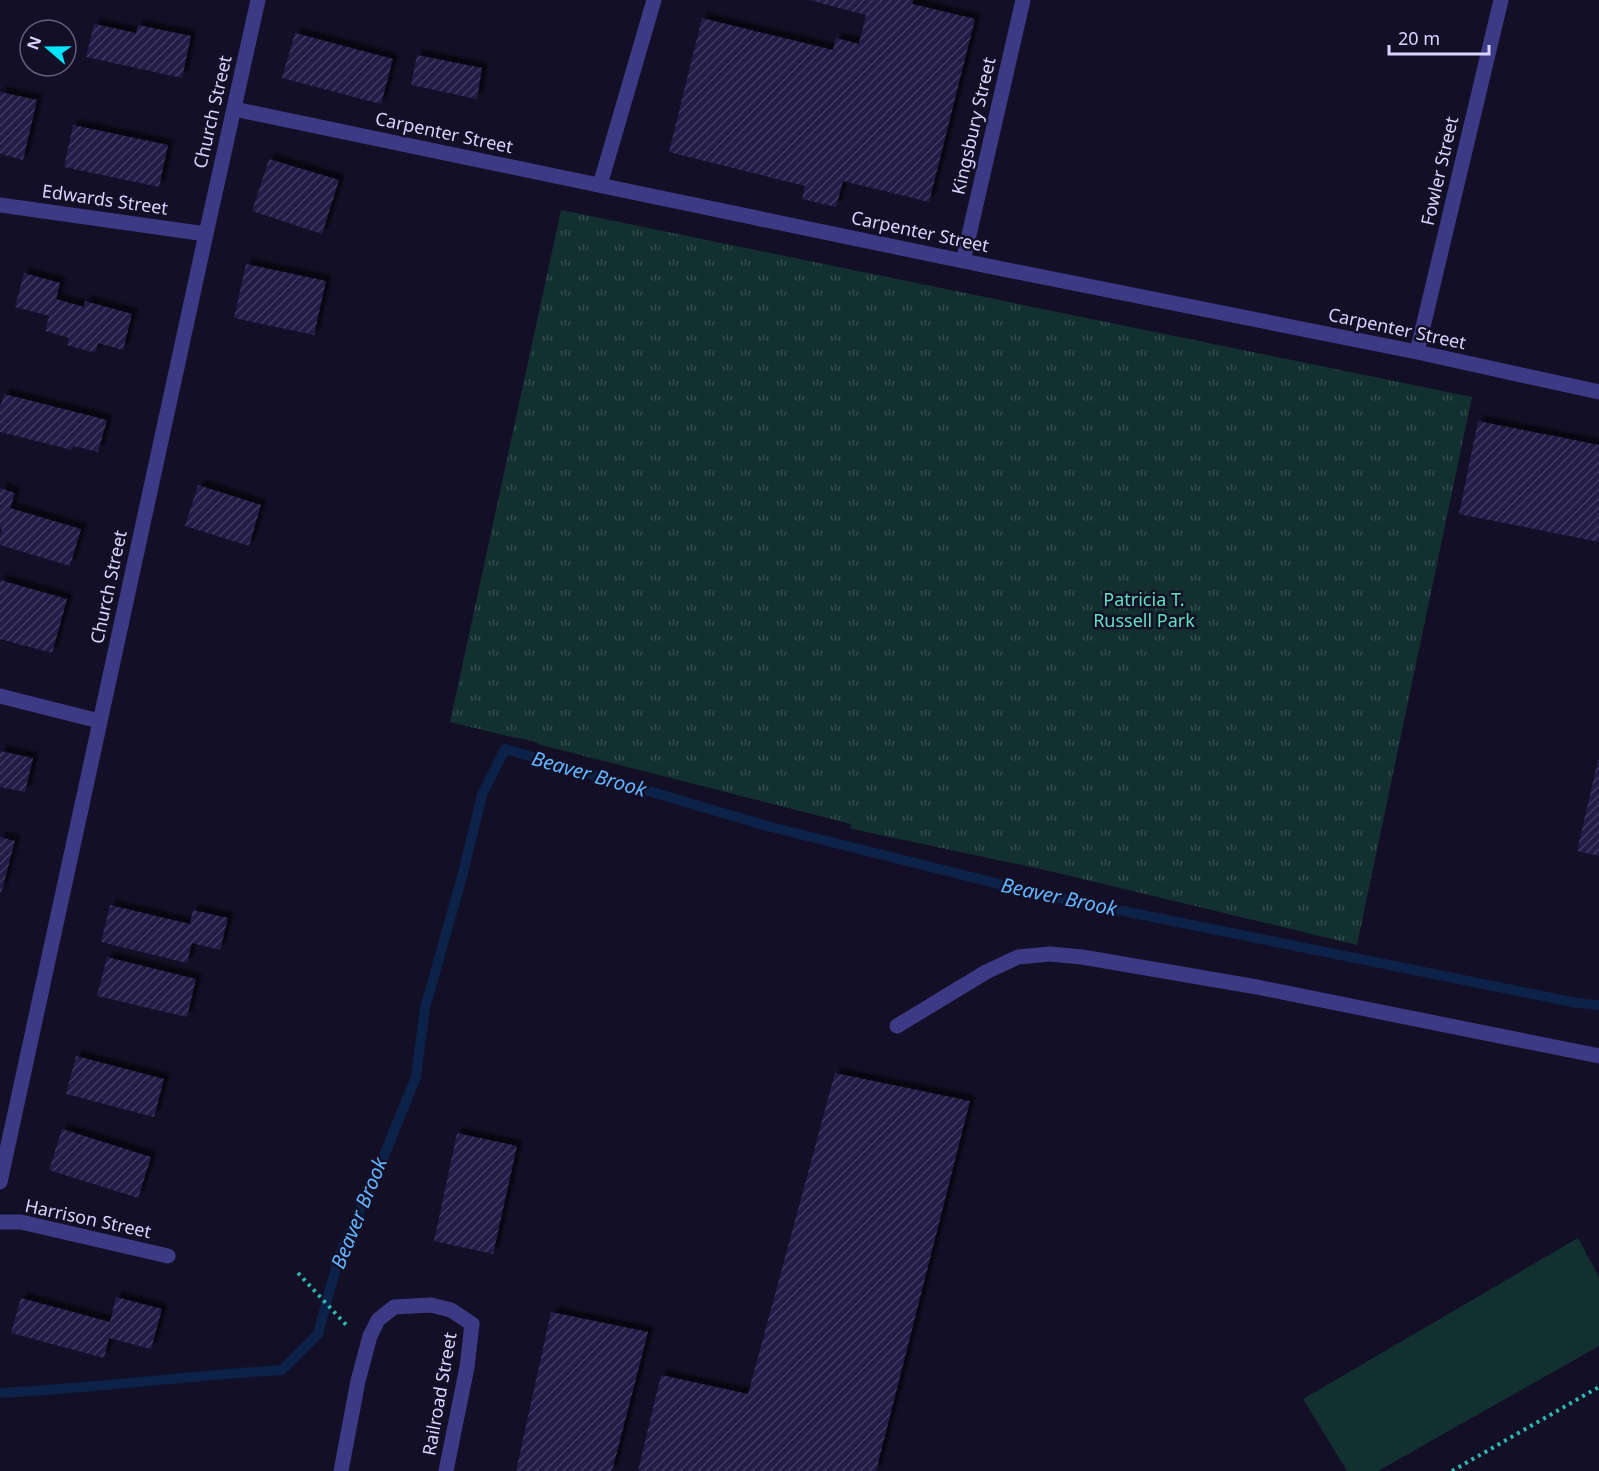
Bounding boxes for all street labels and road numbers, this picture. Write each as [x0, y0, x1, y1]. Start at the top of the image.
street label: Church Street [187, 52, 237, 171]
street label: Kingsbury Street [946, 54, 1001, 197]
street label: Carpenter Street [373, 106, 516, 158]
street label: Fowler Street [1415, 113, 1463, 228]
street label: Edwards Street [41, 178, 170, 220]
street label: Carpenter Street [849, 205, 992, 257]
street label: Carpenter Street [1326, 302, 1469, 354]
street label: Church Street [84, 527, 132, 646]
street label: Harrison Street [23, 1193, 154, 1243]
street label: Railroad Street [416, 1330, 462, 1457]

